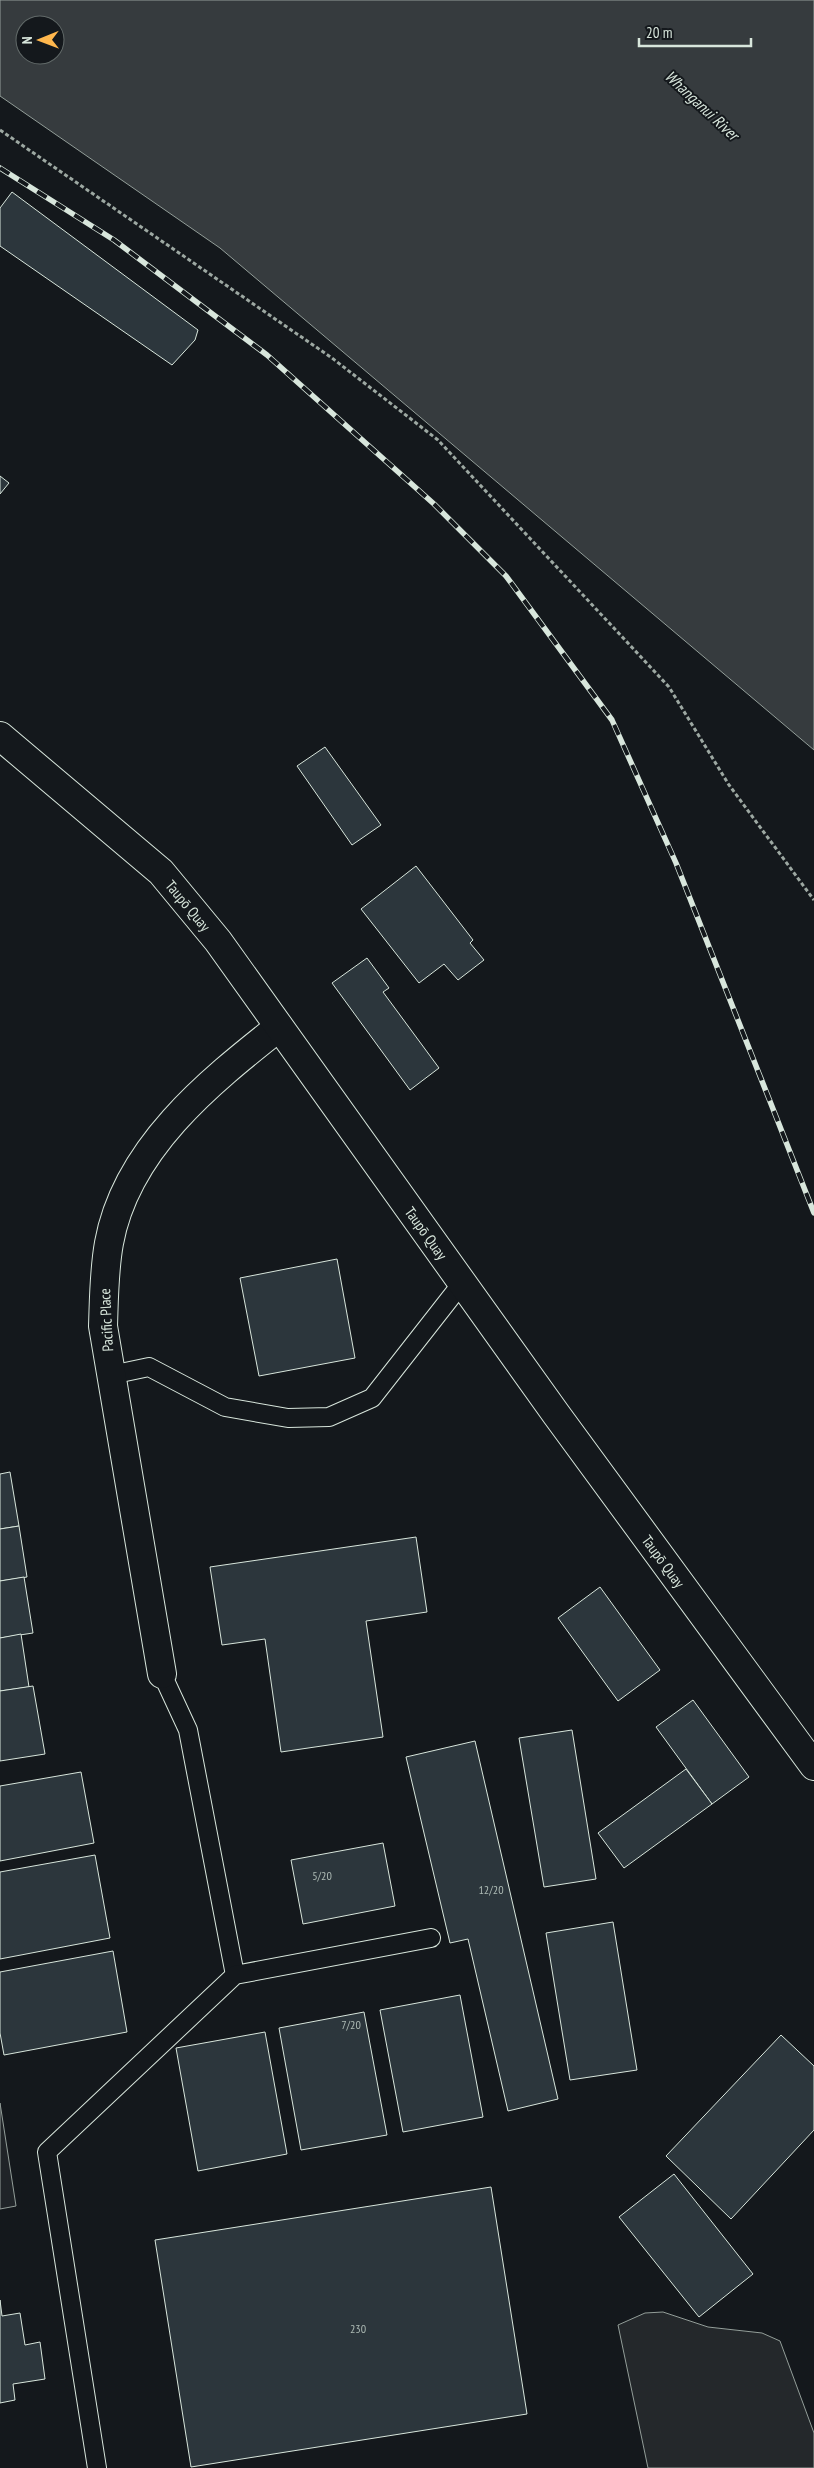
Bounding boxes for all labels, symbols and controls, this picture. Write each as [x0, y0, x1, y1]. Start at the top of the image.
north arrow [15, 15, 65, 65]
scale bar [639, 15, 752, 47]
text: 20 m [646, 23, 672, 42]
text: N [18, 36, 36, 44]
water label: Whanganui River [661, 66, 745, 146]
street label: Taupō Quay [162, 876, 215, 935]
street label: Taupō Quay [401, 1203, 452, 1263]
street label: Pacific Place [95, 1288, 117, 1352]
street label: Taupō Quay [638, 1531, 690, 1591]
house number: 5/20 [312, 1868, 332, 1883]
house number: 12/20 [478, 1882, 504, 1897]
house number: 7/20 [341, 2017, 361, 2032]
house number: 230 [350, 2321, 366, 2336]

